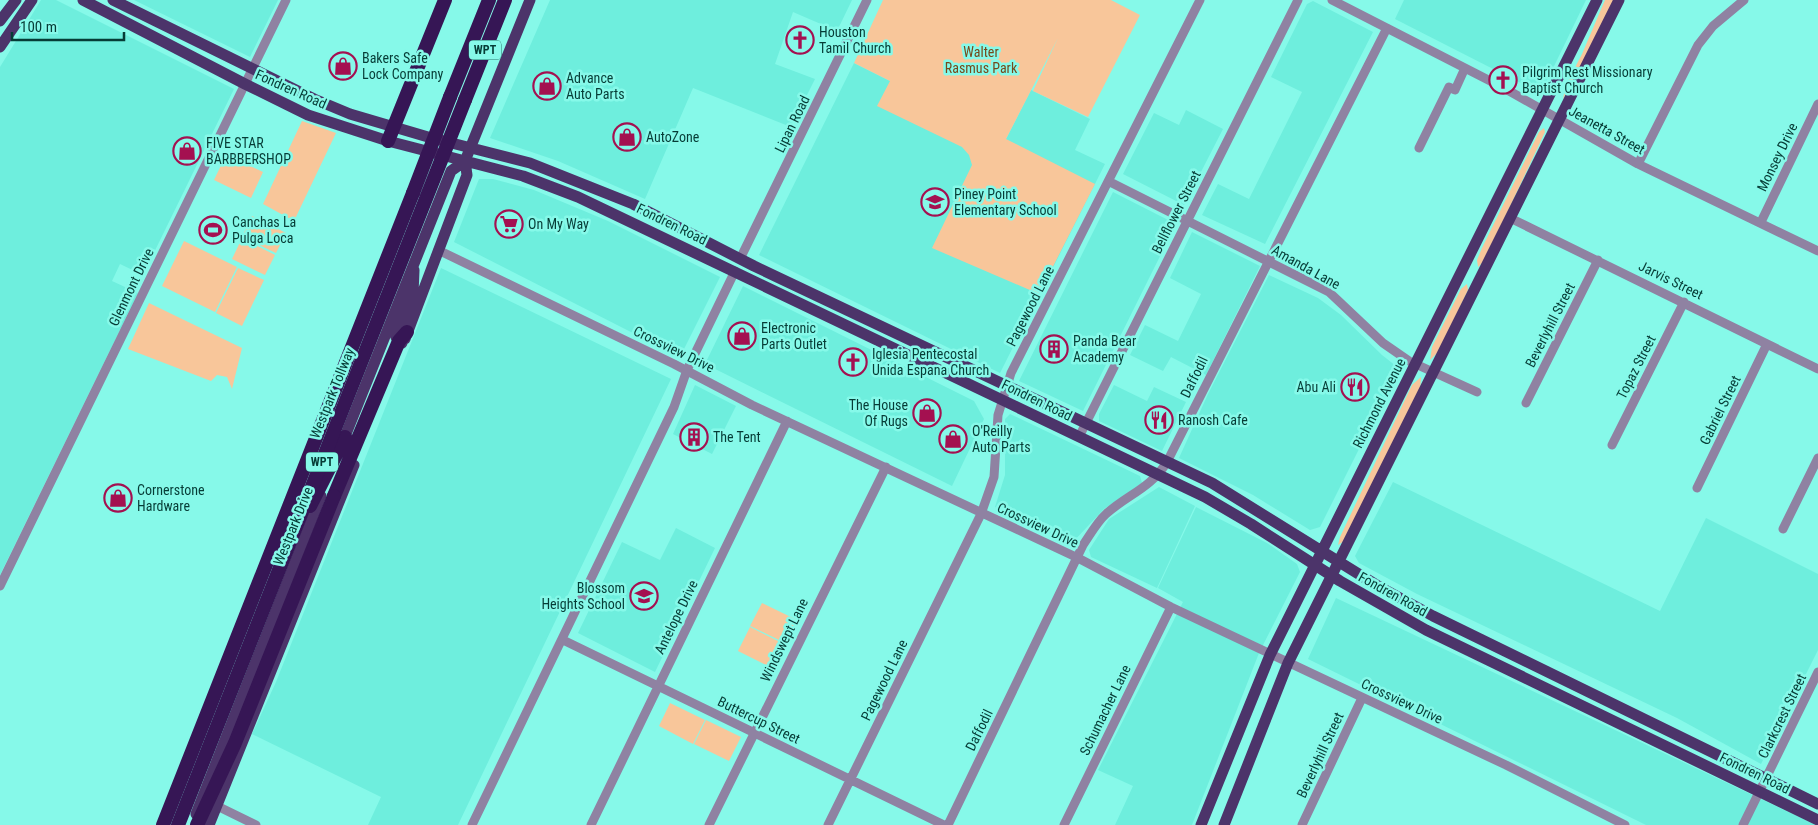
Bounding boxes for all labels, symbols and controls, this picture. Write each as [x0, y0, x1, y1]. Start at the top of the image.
scale bar [12, 10, 125, 42]
text: 100 m [20, 18, 57, 36]
place label: Houston Tamil Church [819, 24, 891, 56]
church icon: Houston Tamil Church [785, 25, 815, 55]
road number: WPT [469, 40, 501, 60]
park label: Walter Rasmus Park [945, 44, 1018, 76]
place label: Bakers Safe Lock Company [362, 50, 444, 82]
shop icon: Bakers Safe Lock Company [328, 51, 358, 81]
place label: Pilgrim Rest Missionary Baptist Church [1522, 64, 1653, 96]
church icon: Pilgrim Rest Missionary Baptist Church [1488, 65, 1518, 95]
street label: Fondren Road [253, 66, 329, 112]
place label: Advance Auto Parts [566, 70, 625, 102]
shop icon: Advance Auto Parts [532, 71, 562, 101]
street label: Lipan Road [771, 93, 813, 155]
street label: Jeanetta Street [1566, 103, 1648, 157]
street label: Monsey Drive [1754, 120, 1801, 194]
shop icon: AutoZone [612, 122, 642, 152]
place label: AutoZone [646, 129, 700, 145]
place label: FIVE STAR BARBBERSHOP [206, 135, 291, 167]
shop icon: FIVE STAR BARBBERSHOP [172, 136, 202, 166]
street label: Bellflower Street [1148, 168, 1204, 256]
place label: Piney Point Elementary School [954, 186, 1057, 218]
school or university icon: Piney Point Elementary School [920, 187, 950, 217]
street label: Fondren Road [634, 200, 710, 248]
supermarket icon: On My Way [494, 209, 524, 239]
place label: Canchas La Pulga Loca [232, 214, 296, 246]
sports icon: Canchas La Pulga Loca [198, 215, 228, 245]
place label: On My Way [528, 216, 589, 232]
street label: Amanda Lane [1269, 242, 1343, 293]
street label: Glenmont Drive [105, 245, 157, 328]
street label: Jarvis Street [1636, 258, 1706, 302]
street label: Pagewood Lane [1003, 263, 1057, 349]
street label: Beverlyhill Street [1522, 280, 1578, 370]
place label: Electronic Parts Outlet [761, 320, 827, 352]
shop icon: Electronic Parts Outlet [727, 321, 757, 351]
street label: Crossview Drive [631, 323, 717, 376]
street label: Topaz Street [1613, 332, 1659, 402]
place label: Panda Bear Academy [1073, 333, 1136, 365]
building icon: Panda Bear Academy [1039, 334, 1069, 364]
street label: Westpark Tollway [307, 345, 358, 441]
place label: Iglesia Pentecostal Unida Espana Church [872, 346, 989, 378]
church icon: Iglesia Pentecostal Unida Espana Church [838, 347, 868, 377]
street label: Daffodil [1177, 354, 1211, 400]
street label: Richmond Avenue [1349, 355, 1409, 451]
restaurant icon: Abu Ali [1340, 372, 1370, 402]
street label: Gabriel Street [1696, 373, 1744, 447]
street label: Fondren Road [999, 376, 1075, 424]
place label: Abu Ali [1297, 379, 1336, 395]
place label: The House Of Rugs [849, 397, 908, 429]
shop icon: The House Of Rugs [912, 398, 942, 428]
restaurant icon: Ranosh Cafe [1144, 405, 1174, 435]
place label: Ranosh Cafe [1178, 412, 1248, 428]
building icon: The Tent [679, 422, 709, 452]
place label: O'Reilly Auto Parts [972, 423, 1031, 455]
shop icon: O'Reilly Auto Parts [938, 424, 968, 454]
place label: The Tent [713, 429, 761, 445]
road number: WPT [306, 452, 338, 472]
place label: Cornerstone Hardware [137, 482, 205, 514]
shop icon: Cornerstone Hardware [103, 483, 133, 513]
street label: Westpark Drive [270, 484, 316, 567]
street label: Crossview Drive [995, 499, 1082, 551]
street label: Fondren Road [1356, 569, 1430, 619]
street label: Antelope Drive [651, 577, 701, 657]
place label: Blossom Heights School [541, 580, 625, 612]
school or university icon: Blossom Heights School [629, 581, 659, 611]
street label: Windswept Lane [757, 595, 811, 684]
street label: Pagewood Lane [858, 637, 911, 723]
street label: Schumacher Lane [1076, 662, 1134, 758]
street label: Clarkcrest Street [1755, 671, 1809, 761]
street label: Crossview Drive [1359, 675, 1446, 727]
street label: Buttercup Street [715, 693, 803, 747]
street label: Daffodil [962, 707, 996, 753]
street label: Beverlyhill Street [1293, 710, 1347, 800]
street label: Fondren Road [1717, 749, 1793, 797]

